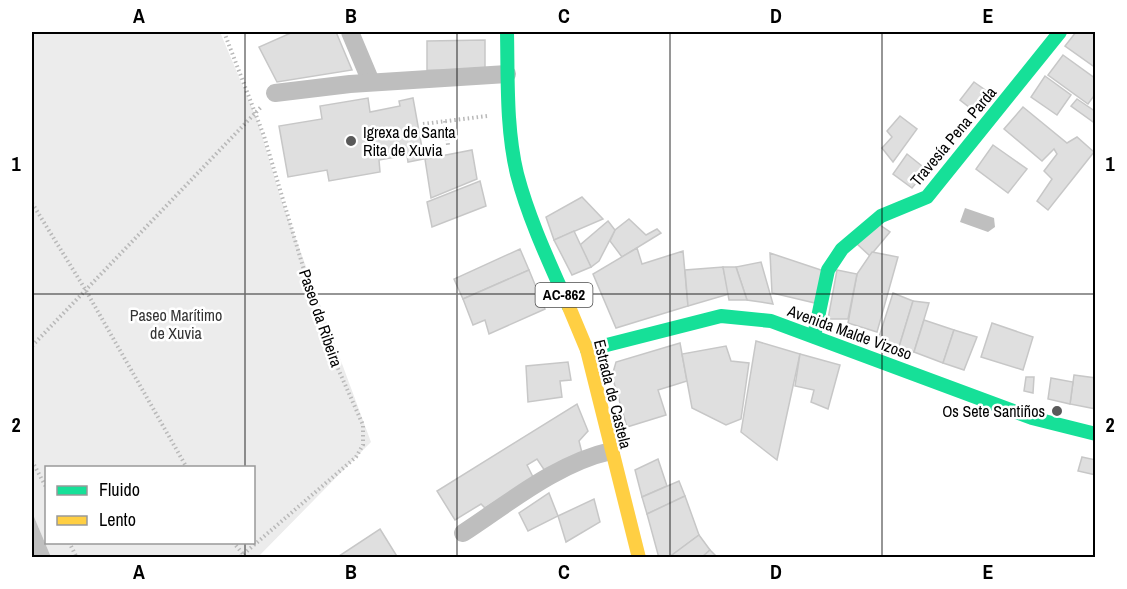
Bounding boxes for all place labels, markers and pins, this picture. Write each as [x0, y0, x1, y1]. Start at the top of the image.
place label: Igrexa de Santa Rita de Xuvia [363, 121, 456, 161]
marker: Igrexa de Santa Rita de Xuvia [344, 134, 358, 148]
place label: Os Sete Santiños [942, 400, 1045, 422]
marker: Os Sete Santiños [1050, 404, 1064, 418]

